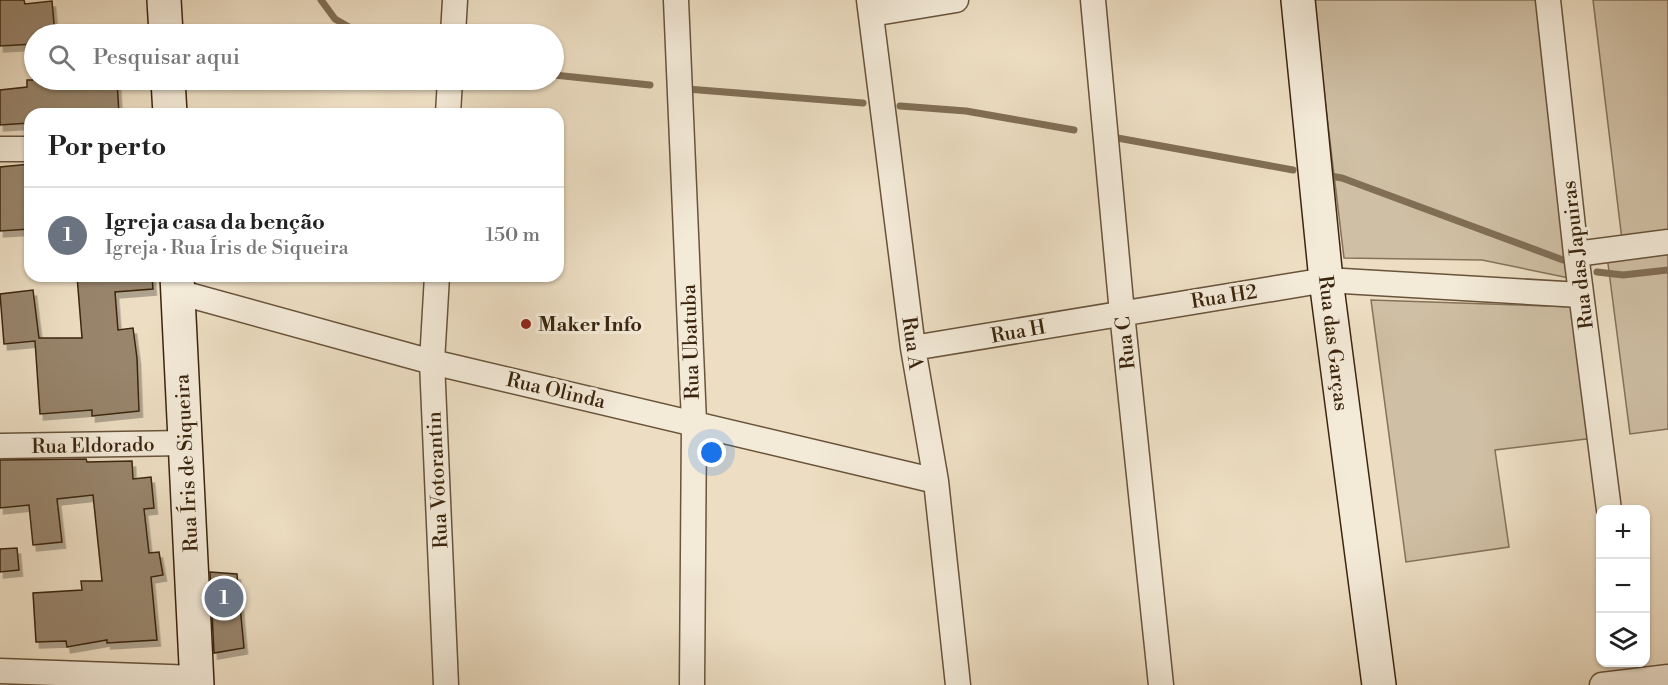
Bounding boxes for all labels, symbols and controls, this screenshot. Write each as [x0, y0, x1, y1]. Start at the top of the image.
search box [24, 24, 564, 90]
icon: search [45, 41, 78, 74]
text: Pesquisar aqui [93, 44, 240, 71]
text: Por perto [48, 131, 166, 163]
street label: Rua das Japuiras [1557, 179, 1600, 330]
text: Igreja casa da benção [105, 209, 325, 236]
text: 1 [63, 223, 72, 248]
text: 150 m [485, 223, 540, 248]
text: Igreja · Rua Íris de Siqueira [105, 236, 349, 261]
street label: Rua das Garças [1312, 274, 1353, 412]
street label: Rua H2 [1189, 280, 1259, 315]
street label: Rua Ubatuba [677, 283, 706, 400]
place label: Maker Info [538, 313, 642, 338]
street label: Rua A [895, 315, 928, 373]
street label: Rua H [989, 315, 1048, 350]
street label: Rua C [1111, 315, 1142, 371]
marker: Maker Info [519, 317, 533, 331]
street label: Rua Olinda [504, 368, 609, 415]
street label: Rua Íris de Siqueira [169, 372, 205, 553]
street label: Rua Votorantin [422, 411, 455, 549]
street label: Rua Eldorado [31, 433, 155, 460]
your location [697, 438, 726, 467]
map controls [1596, 505, 1650, 667]
button: + [1596, 505, 1650, 559]
button: − [1596, 559, 1650, 613]
pin: 1 [204, 576, 244, 620]
button: layers [1596, 613, 1650, 667]

